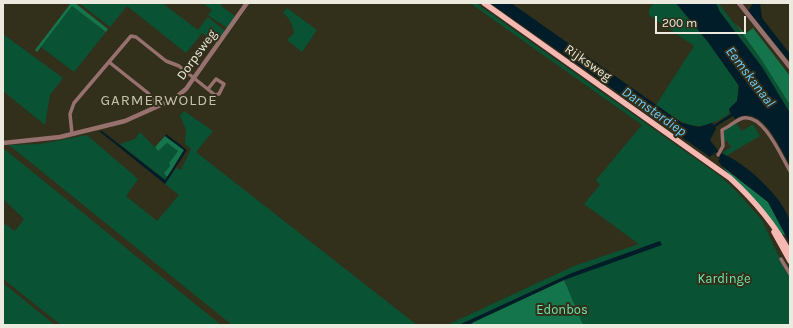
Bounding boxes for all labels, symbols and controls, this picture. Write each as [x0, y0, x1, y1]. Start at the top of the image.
scale bar [657, 8, 748, 34]
text: 200 m [662, 16, 697, 30]
street label: Dorpsweg [174, 27, 220, 83]
street label: Rijksweg [562, 41, 614, 85]
water label: Eemskanaal [722, 43, 778, 111]
water label: Damsterdiep [618, 84, 690, 140]
district label: GARMERWOLDE [100, 92, 218, 110]
park label: Kardinge [697, 271, 751, 287]
park label: Edonbos [536, 302, 588, 318]

